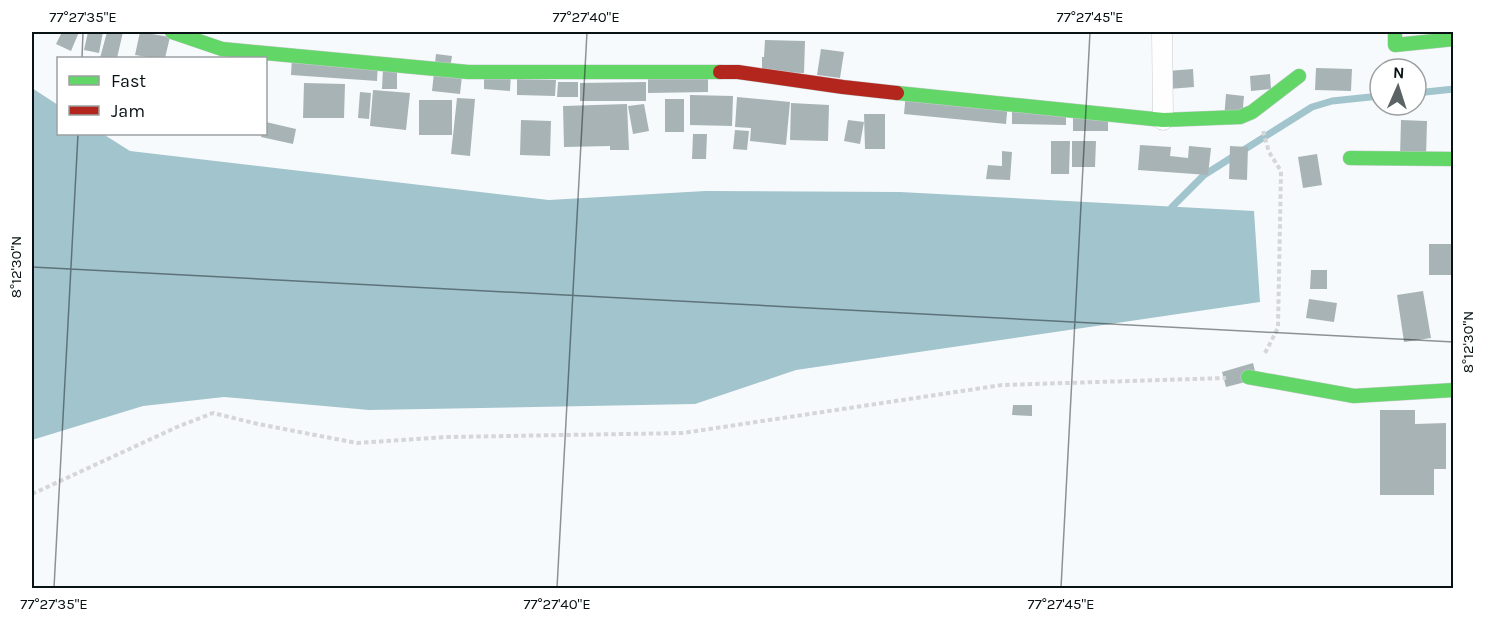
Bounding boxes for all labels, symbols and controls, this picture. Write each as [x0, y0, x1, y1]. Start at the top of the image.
text: 77°27'35"E [49, 8, 117, 26]
text: 77°27'40"E [552, 8, 620, 26]
text: 77°27'45"E [1057, 8, 1123, 26]
legend [57, 57, 267, 135]
north arrow [1368, 57, 1428, 117]
text: N [1393, 63, 1405, 82]
text: Fast [111, 70, 146, 92]
text: Jam [111, 100, 145, 122]
text: 8°12'30"N [7, 236, 25, 298]
text: 8°12'30"N [1459, 311, 1477, 373]
text: 77°27'35"E [20, 595, 88, 613]
text: 77°27'40"E [523, 595, 591, 613]
text: 77°27'45"E [1028, 595, 1094, 613]

